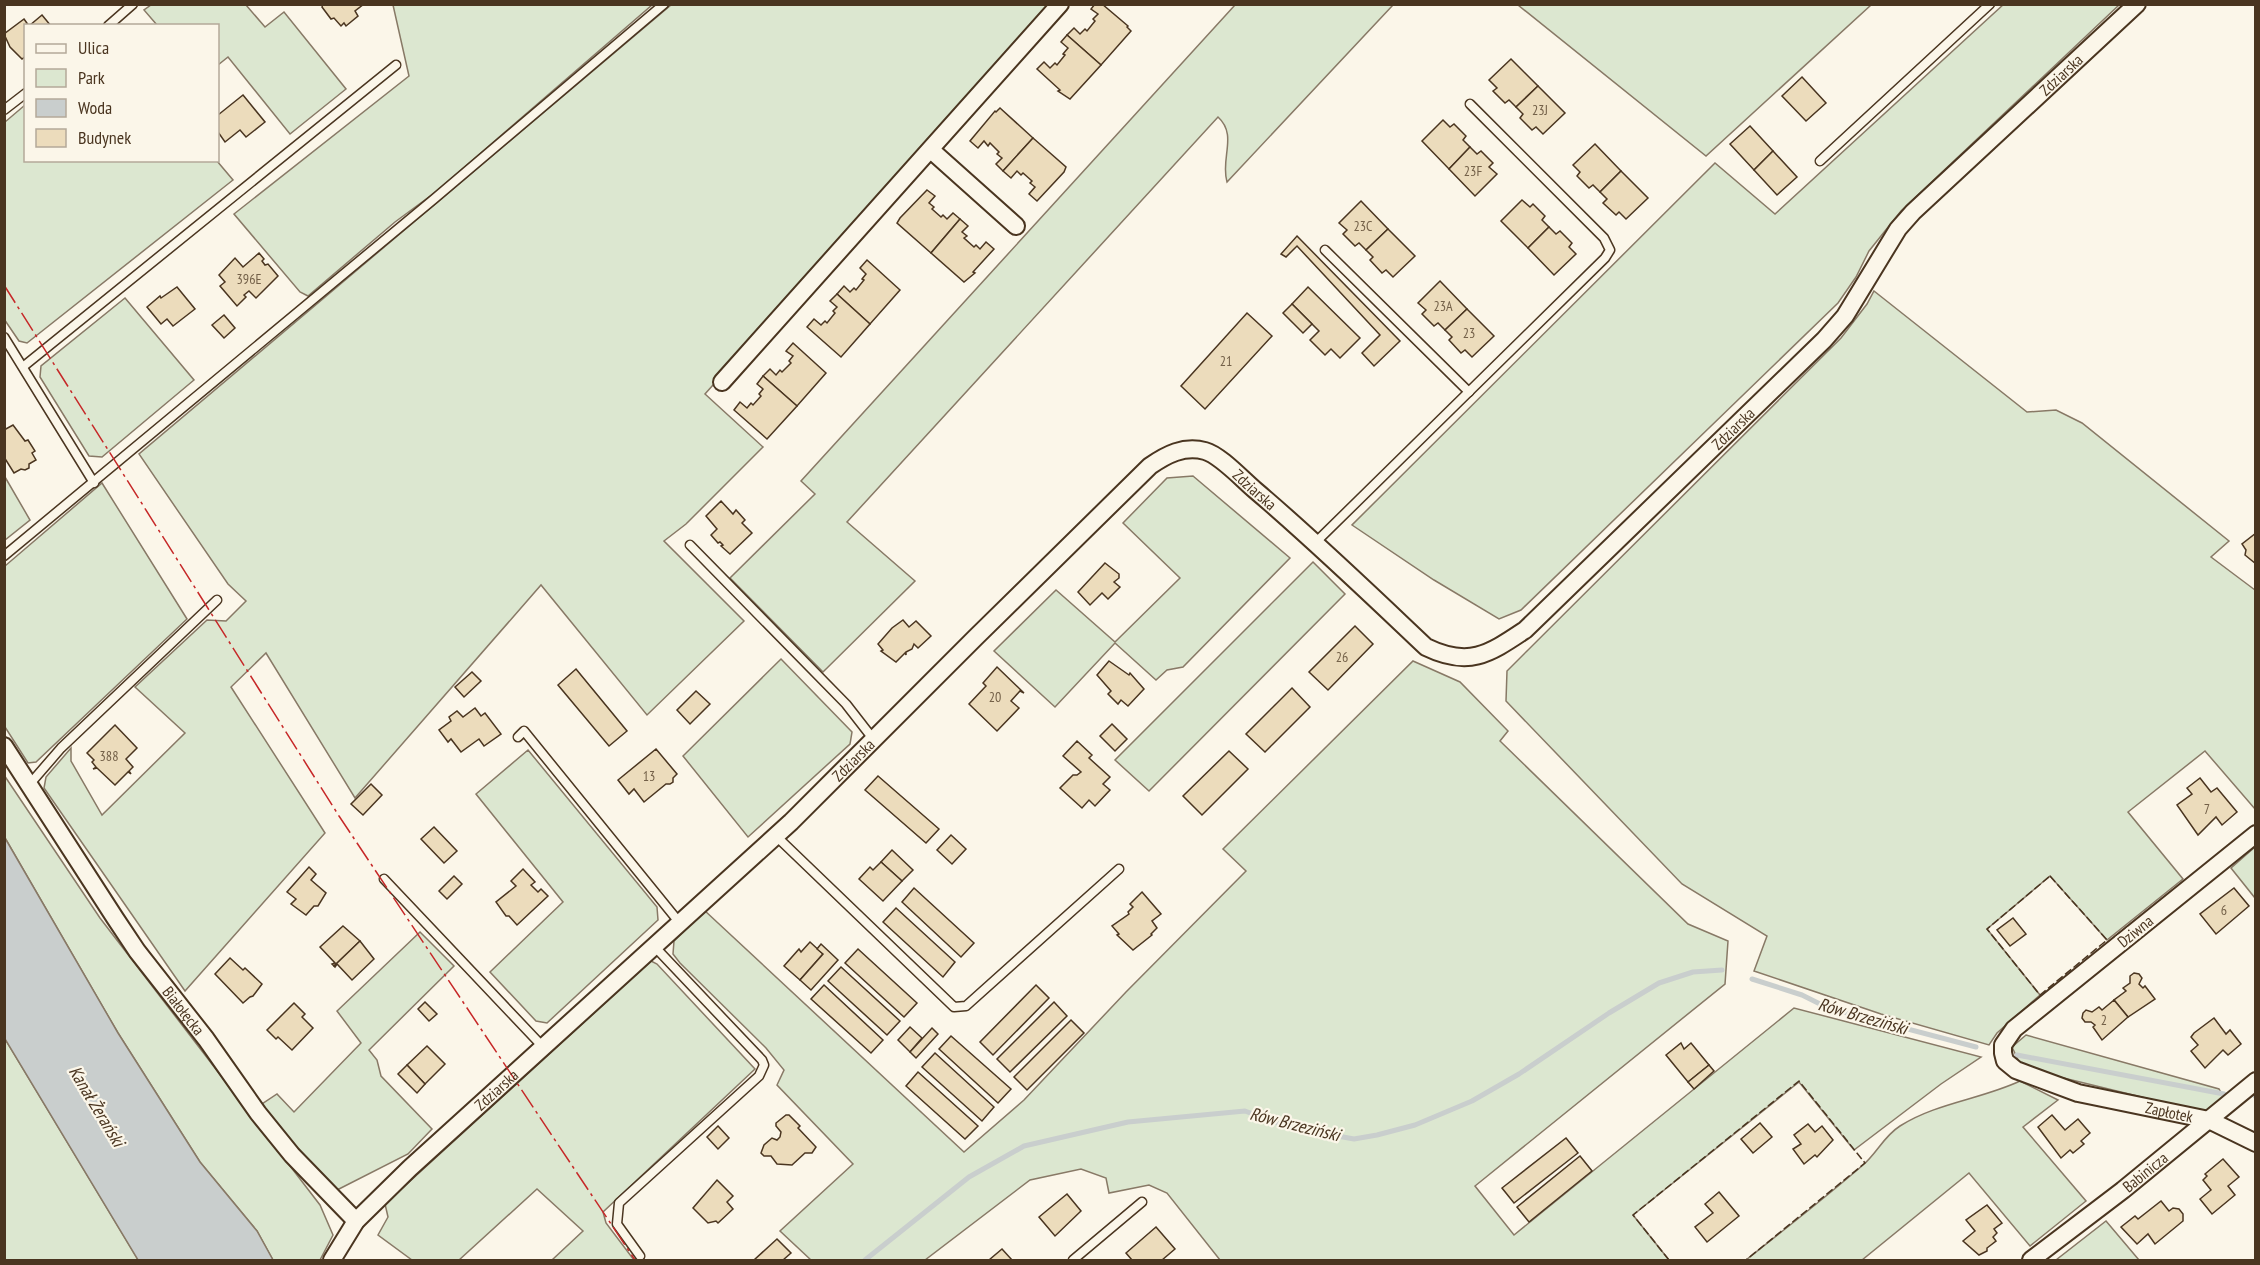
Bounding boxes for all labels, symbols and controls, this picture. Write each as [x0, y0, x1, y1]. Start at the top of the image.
legend [24, 24, 219, 162]
text: Ulica [78, 36, 109, 59]
street label: Zdziarska [2035, 50, 2087, 100]
text: Park [78, 66, 105, 89]
text: Woda [78, 96, 112, 119]
house number: 23J [1532, 101, 1548, 119]
text: Budynek [78, 126, 131, 149]
house number: 23F [1464, 162, 1482, 180]
house number: 23C [1353, 217, 1373, 235]
house number: 396E [237, 270, 261, 288]
house number: 23A [1433, 297, 1453, 315]
house number: 23 [1463, 324, 1475, 342]
house number: 21 [1220, 352, 1232, 370]
street label: Zdziarska [1707, 403, 1759, 454]
street label: Zdziarska [1229, 465, 1281, 514]
house number: 26 [1336, 648, 1348, 666]
house number: 20 [989, 688, 1001, 706]
street label: Zdziarska [828, 734, 879, 785]
house number: 388 [100, 747, 118, 765]
house number: 13 [643, 767, 655, 785]
house number: 7 [2204, 800, 2210, 818]
house number: 6 [2221, 901, 2227, 919]
street label: Dziwna [2113, 911, 2157, 951]
street label: Białołęcka [158, 982, 209, 1039]
water label: Rów Brzeziński [1816, 992, 1912, 1040]
house number: 2 [2101, 1011, 2107, 1029]
water label: Kanał Żerański [64, 1061, 131, 1152]
street label: Zdziarska [470, 1065, 522, 1115]
street label: Zapłotek [2144, 1097, 2196, 1127]
water label: Rów Brzeziński [1248, 1102, 1344, 1147]
street label: Babinicza [2118, 1148, 2172, 1196]

